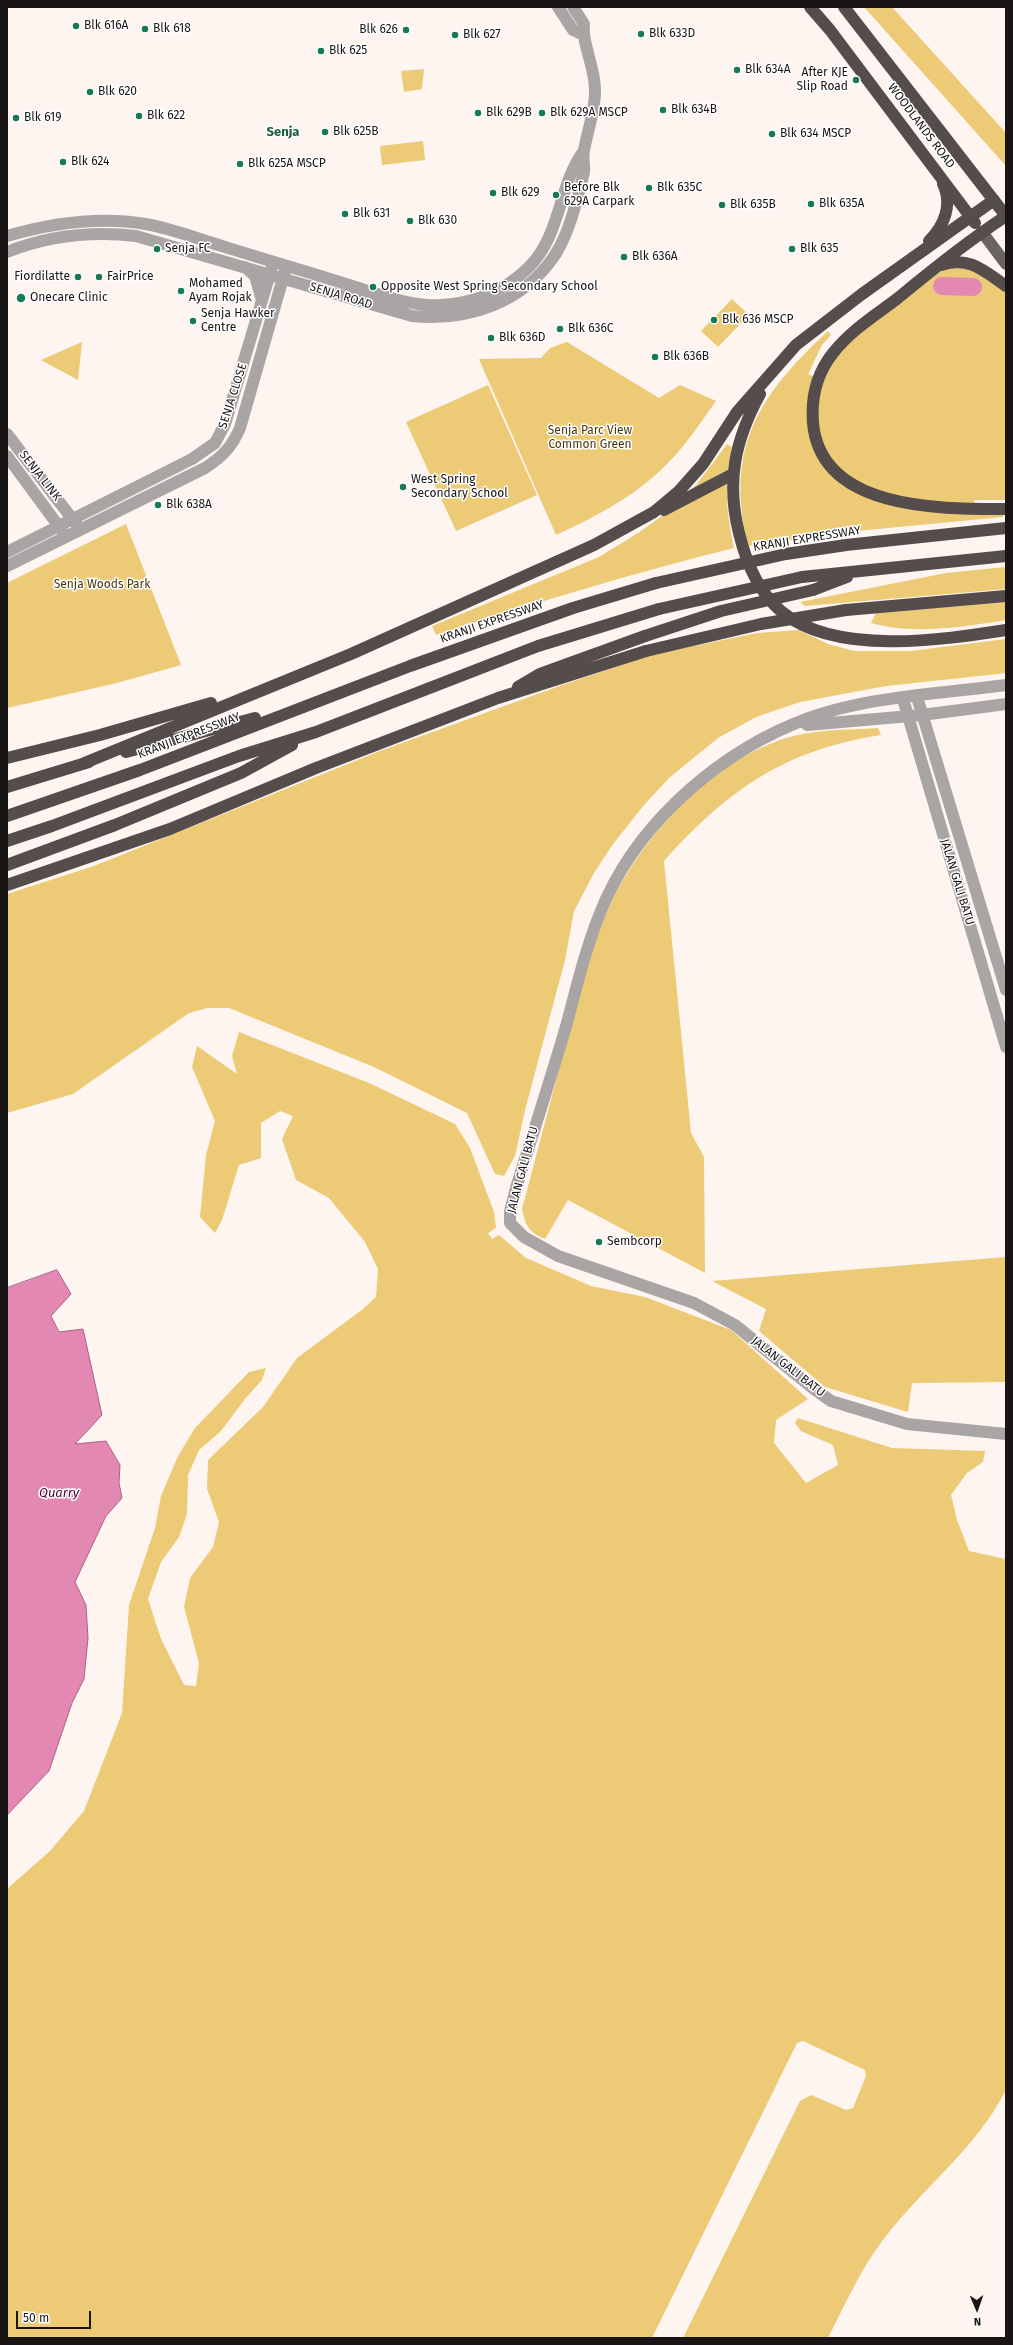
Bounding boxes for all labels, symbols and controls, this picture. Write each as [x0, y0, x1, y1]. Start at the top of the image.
place label: Blk 616A [84, 19, 128, 33]
marker: Blk 616A [71, 21, 81, 31]
place label: Blk 618 [153, 22, 191, 36]
place label: Blk 626 [359, 23, 398, 37]
marker: Blk 618 [140, 24, 150, 34]
marker: Blk 626 [401, 25, 411, 35]
place label: Blk 633D [649, 27, 695, 41]
place label: Blk 627 [463, 28, 501, 42]
marker: Blk 633D [636, 29, 646, 39]
marker: Blk 627 [450, 30, 460, 40]
place label: Blk 625 [329, 44, 367, 58]
marker: Blk 625 [316, 46, 326, 56]
place label: Blk 634A [745, 63, 791, 77]
marker: Blk 634A [732, 65, 742, 75]
place label: After KJE Slip Road [797, 66, 848, 94]
marker: After KJE Slip Road [851, 75, 861, 85]
street label: WOODLANDS ROAD [884, 81, 958, 171]
place label: Blk 620 [98, 85, 137, 99]
marker: Blk 620 [85, 87, 95, 97]
place label: Blk 634B [671, 103, 717, 117]
marker: Blk 634B [658, 105, 668, 115]
place label: Blk 629B [486, 106, 532, 120]
place label: Blk 629A MSCP [550, 106, 628, 120]
marker: Blk 629B [473, 108, 483, 118]
marker: Blk 629A MSCP [537, 108, 547, 118]
place label: Blk 622 [147, 109, 185, 123]
place label: Blk 619 [24, 111, 61, 125]
marker: Blk 622 [134, 111, 144, 121]
marker: Blk 619 [11, 113, 21, 123]
district label: Senja [267, 124, 299, 140]
place label: Blk 625B [333, 125, 379, 139]
marker: Blk 625B [320, 127, 330, 137]
place label: Blk 634 MSCP [780, 127, 851, 141]
marker: Blk 634 MSCP [767, 129, 777, 139]
place label: Blk 624 [71, 155, 109, 169]
marker: Blk 624 [58, 157, 68, 167]
place label: Blk 625A MSCP [248, 157, 326, 171]
marker: Blk 625A MSCP [235, 159, 245, 169]
place label: Before Blk 629A Carpark [564, 181, 634, 209]
place label: Blk 635C [657, 181, 702, 195]
marker: Blk 635C [644, 183, 654, 193]
place label: Blk 629 [501, 186, 540, 200]
marker: Blk 629 [488, 188, 498, 198]
marker: Before Blk 629A Carpark [551, 190, 561, 200]
place label: Blk 635A [819, 197, 864, 211]
place label: Blk 635B [730, 198, 776, 212]
marker: Blk 635A [806, 199, 816, 209]
marker: Blk 635B [717, 200, 727, 210]
place label: Blk 631 [353, 207, 390, 221]
marker: Blk 631 [340, 209, 350, 219]
place label: Blk 630 [418, 214, 457, 228]
marker: Blk 630 [405, 216, 415, 226]
place label: Senja FC [165, 242, 211, 256]
place label: Blk 635 [800, 242, 838, 256]
marker: Senja FC [152, 244, 162, 254]
marker: Blk 635 [787, 244, 797, 254]
place label: Blk 636A [632, 250, 678, 264]
marker: Blk 636A [619, 252, 629, 262]
place label: Fiordilatte [14, 270, 70, 284]
place label: FairPrice [107, 270, 153, 284]
marker: Fiordilatte [73, 272, 83, 282]
marker: FairPrice [94, 272, 104, 282]
place label: Mohamed Ayam Rojak [189, 277, 252, 305]
street label: SENJA ROAD [308, 280, 374, 312]
place label: Opposite West Spring Secondary School [381, 280, 598, 294]
marker: Opposite West Spring Secondary School [368, 282, 378, 292]
marker: Mohamed Ayam Rojak [176, 286, 186, 296]
place label: Onecare Clinic [30, 291, 108, 305]
marker: Onecare Clinic [15, 292, 27, 304]
place label: Senja Hawker Centre [201, 307, 275, 335]
place label: Blk 636 MSCP [722, 313, 793, 327]
marker: Blk 636 MSCP [709, 315, 719, 325]
marker: Senja Hawker Centre [188, 316, 198, 326]
place label: Blk 636C [568, 322, 614, 336]
marker: Blk 636C [555, 324, 565, 334]
place label: Blk 636D [499, 331, 546, 345]
marker: Blk 636D [486, 333, 496, 343]
place label: Blk 636B [663, 350, 709, 364]
marker: Blk 636B [650, 352, 660, 362]
street label: SENJA CLOSE [216, 361, 250, 431]
park label: Senja Parc View Common Green [548, 424, 632, 452]
street label: SENJA LINK [16, 448, 64, 504]
place label: West Spring Secondary School [411, 473, 508, 501]
marker: West Spring Secondary School [398, 482, 408, 492]
place label: Blk 638A [166, 498, 212, 512]
marker: Blk 638A [153, 500, 163, 510]
street label: KRANJI EXPRESSWAY [752, 523, 862, 555]
park label: Senja Woods Park [54, 578, 150, 592]
street label: KRANJI EXPRESSWAY [438, 597, 546, 647]
street label: KRANJI EXPRESSWAY [136, 710, 242, 762]
street label: JALAN GALI BATU [937, 837, 977, 927]
street label: JALAN GALI BATU [504, 1125, 542, 1215]
place label: Sembcorp [607, 1235, 662, 1249]
marker: Sembcorp [594, 1237, 604, 1247]
street label: JALAN GALI BATU [748, 1334, 828, 1400]
water label: Quarry [39, 1485, 79, 1501]
north arrow [957, 2289, 997, 2329]
scale bar [18, 2303, 93, 2329]
text: 50 m [23, 2311, 49, 2325]
text: N [974, 2315, 981, 2328]

